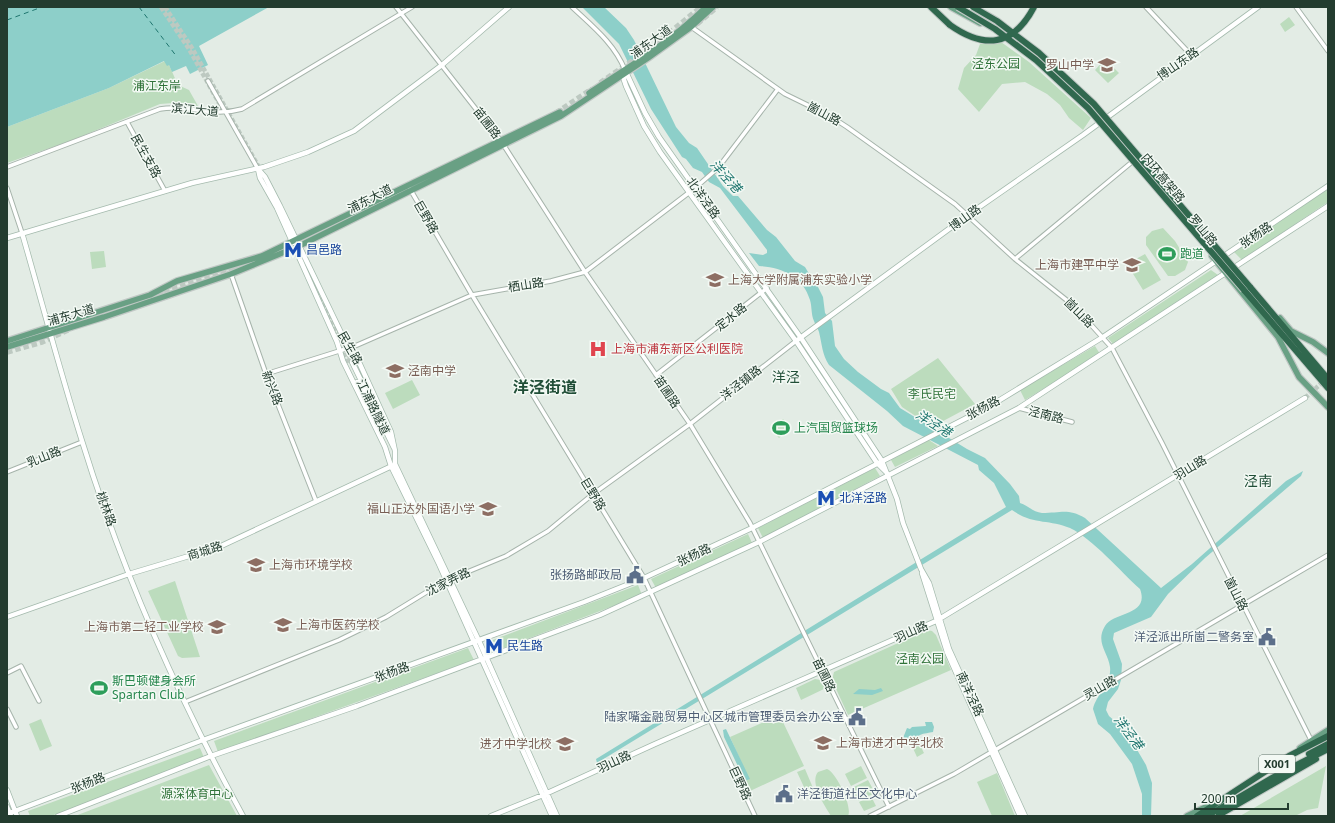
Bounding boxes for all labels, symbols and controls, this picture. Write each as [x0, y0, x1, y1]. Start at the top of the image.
street label: 浦东大道 [626, 21, 675, 63]
street label: 博山东路 [1153, 43, 1202, 84]
park label: 泾东公园 [972, 55, 1020, 72]
school or university icon: 罗山中学 [1097, 55, 1117, 75]
place label: 罗山中学 [1046, 56, 1094, 73]
park label: 浦江东岸 [133, 77, 181, 94]
street label: 崮山路 [804, 98, 844, 130]
street label: 滨江大道 [170, 99, 220, 120]
street label: 苗圃路 [470, 103, 505, 142]
street label: 民生支路 [127, 131, 166, 181]
street label: 内环高架路 [1138, 149, 1189, 206]
water label: 洋泾港 [706, 155, 747, 198]
street label: 北洋泾路 [682, 173, 724, 222]
street label: 浦东大道 [345, 180, 395, 217]
street label: 巨野路 [410, 197, 443, 237]
street label: 博山路 [945, 200, 984, 235]
street label: 罗山路 [1185, 210, 1221, 249]
street label: 张杨路 [1236, 217, 1275, 252]
metro station icon: 昌邑路 [283, 240, 303, 260]
place label: 昌邑路 [306, 241, 342, 258]
sports icon: 跑道 [1157, 244, 1177, 264]
place label: 跑道 [1180, 245, 1204, 262]
school or university icon: 上海市建平中学 [1122, 255, 1142, 275]
place label: 上海市建平中学 [1035, 256, 1119, 273]
school or university icon: 上海大学附属浦东实验小学 [705, 270, 725, 290]
place label: 上海大学附属浦东实验小学 [728, 271, 872, 288]
street label: 栖山路 [507, 273, 545, 296]
street label: 崮山路 [1061, 294, 1098, 331]
street label: 定水路 [711, 299, 750, 335]
street label: 浦东大道 [45, 300, 96, 329]
street label: 民生路 [334, 328, 367, 368]
hospital icon: 上海市浦东新区公利医院 [588, 339, 608, 359]
place label: 上海市浦东新区公利医院 [611, 340, 743, 357]
school or university icon: 泾南中学 [385, 361, 405, 381]
street label: 洋泾镇路 [717, 361, 765, 404]
place label: 泾南中学 [408, 362, 456, 379]
district label: 洋泾 [772, 367, 800, 386]
street label: 新兴路 [258, 368, 287, 408]
street label: 苗圃路 [650, 372, 685, 411]
street label: 江浦路隧道 [353, 376, 394, 437]
district label: 洋泾街道 [513, 376, 577, 398]
park label: 李氏民宅 [908, 385, 956, 402]
street label: 张杨路 [963, 392, 1003, 424]
street label: 泾南路 [1027, 402, 1066, 427]
water label: 洋泾港 [913, 405, 957, 442]
sports icon: 上汽国贸篮球场 [771, 418, 791, 438]
place label: 上汽国贸篮球场 [794, 419, 878, 436]
street label: 乳山路 [24, 442, 64, 471]
street label: 羽山路 [1170, 451, 1210, 484]
district label: 泾南 [1244, 471, 1272, 490]
street label: 巨野路 [577, 474, 610, 514]
metro station icon: 北洋泾路 [816, 488, 836, 508]
street label: 桃林路 [92, 489, 121, 529]
place label: 北洋泾路 [839, 489, 887, 506]
school or university icon: 福山正达外国语小学 [478, 499, 498, 519]
place label: 福山正达外国语小学 [367, 500, 475, 517]
street label: 商城路 [185, 537, 225, 564]
street label: 张杨路 [674, 539, 714, 570]
school or university icon: 上海市环境学校 [246, 555, 266, 575]
place label: 上海市环境学校 [269, 556, 353, 573]
street label: 沈家弄路 [422, 563, 473, 600]
public building icon: 张扬路邮政局 [625, 565, 645, 585]
place label: 张扬路邮政局 [550, 566, 622, 583]
street label: 崮山路 [1221, 574, 1252, 614]
school or university icon: 上海市医药学校 [273, 615, 293, 635]
place label: 上海市医药学校 [296, 616, 380, 633]
street label: 羽山路 [891, 616, 931, 647]
school or university icon: 上海市第二轻工业学校 [207, 617, 227, 637]
place label: 上海市第二轻工业学校 [84, 618, 204, 635]
public building icon: 洋泾派出所崮二警务室 [1257, 627, 1277, 647]
place label: 洋泾派出所崮二警务室 [1134, 628, 1254, 645]
metro station icon: 民生路 [484, 636, 504, 656]
place label: 民生路 [507, 637, 543, 654]
park label: 泾南公园 [896, 650, 944, 667]
street label: 苗圃路 [809, 655, 840, 695]
street label: 张杨路 [372, 657, 412, 686]
street label: 南洋泾路 [953, 668, 988, 719]
street label: 灵山路 [1080, 671, 1120, 704]
place label: 斯巴顿健身会所 Spartan Club [112, 672, 196, 703]
sports icon: 斯巴顿健身会所 Spartan Club [89, 678, 109, 698]
public building icon: 陆家嘴金融贸易中心区城市管理委员会办公室 [847, 707, 867, 727]
place label: 陆家嘴金融贸易中心区城市管理委员会办公室 [604, 708, 844, 725]
water label: 洋泾港 [1110, 711, 1149, 755]
school or university icon: 上海市进才中学北校 [813, 733, 833, 753]
school or university icon: 进才中学北校 [555, 734, 575, 754]
place label: 上海市进才中学北校 [836, 734, 944, 751]
place label: 进才中学北校 [480, 735, 552, 752]
street label: 羽山路 [594, 746, 634, 777]
road number: X001 [1259, 755, 1295, 773]
street label: 巨野路 [725, 763, 756, 803]
street label: 张杨路 [68, 768, 108, 797]
public building icon: 洋泾街道社区文化中心 [774, 784, 794, 804]
park label: 源深体育中心 [161, 785, 233, 802]
place label: 洋泾街道社区文化中心 [797, 785, 917, 802]
scale bar [1195, 785, 1288, 811]
text: 200 m [1201, 790, 1236, 807]

